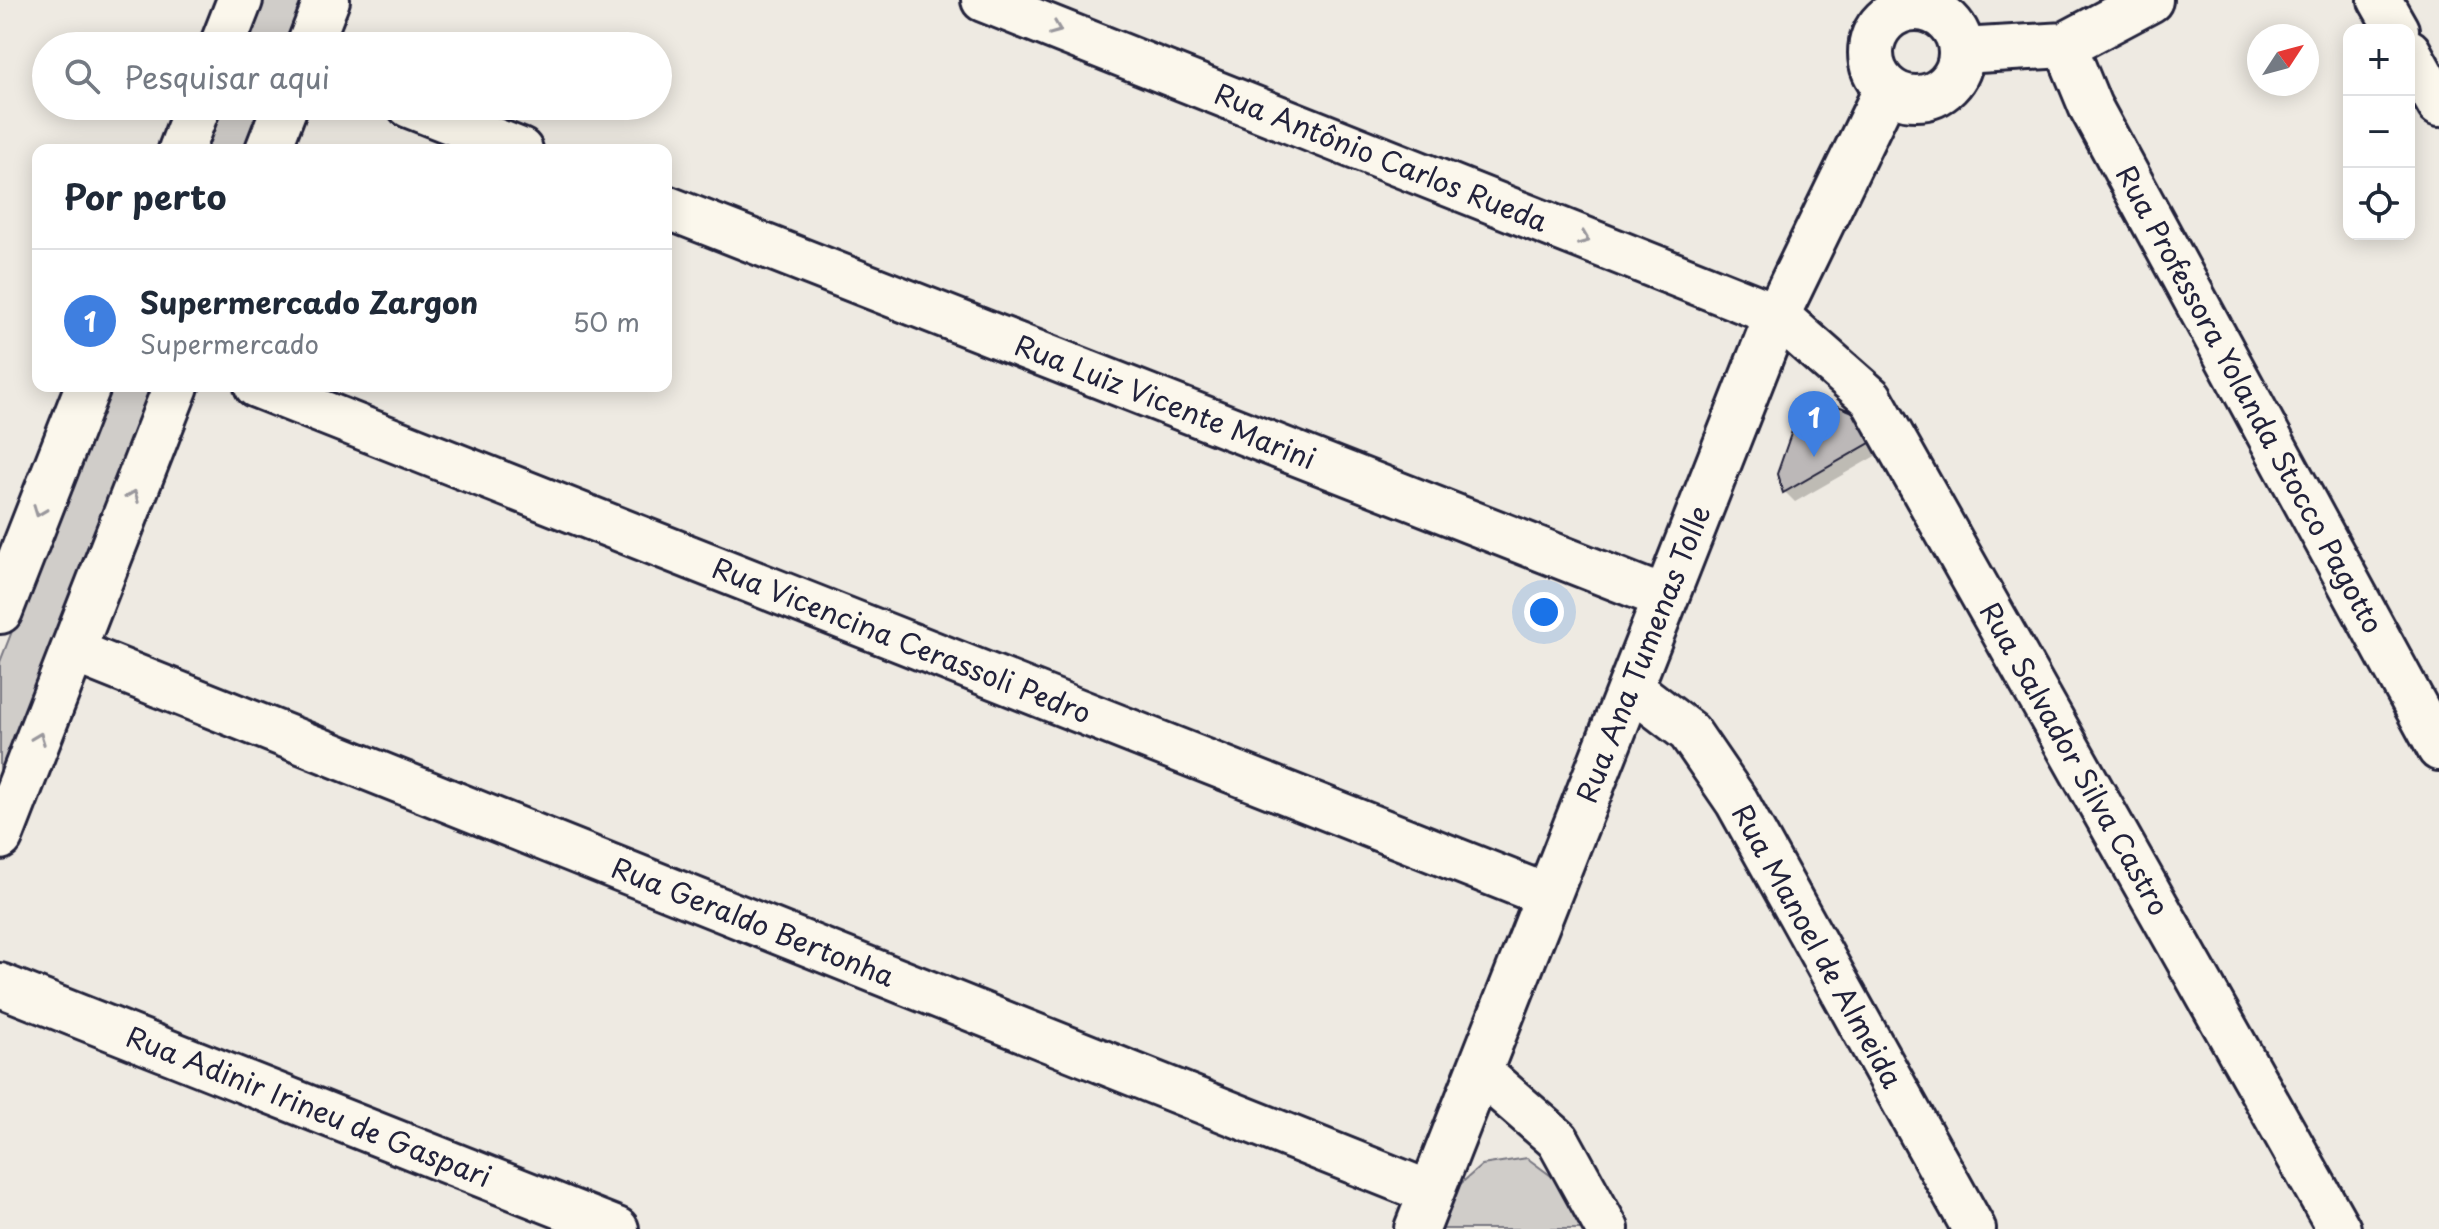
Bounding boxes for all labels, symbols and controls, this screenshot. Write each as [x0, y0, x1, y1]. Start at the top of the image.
one-way arrow [1048, 19, 1062, 36]
north arrow [2247, 24, 2319, 96]
map controls [2343, 24, 2415, 240]
button: + [2343, 24, 2415, 96]
search box [32, 32, 672, 120]
icon: search [60, 54, 104, 98]
text: Pesquisar aqui [124, 54, 330, 99]
street label: Rua Antônio Carlos Rueda [1208, 71, 1555, 242]
button: − [2343, 96, 2415, 168]
street label: Rua Professora Yolanda Stocco Pagotto [2106, 157, 2395, 641]
button: locate [2343, 168, 2415, 240]
text: Por perto [64, 170, 226, 222]
one-way arrow [1576, 229, 1590, 245]
text: Supermercado Zargon [140, 279, 478, 324]
text: 1 [84, 302, 96, 341]
text: 50 m [573, 302, 640, 341]
street label: Rua Luiz Vicente Marini [1009, 323, 1322, 479]
text: Supermercado [140, 324, 319, 363]
pin: 1 [1788, 391, 1840, 457]
one-way arrow [123, 490, 140, 504]
street label: Rua Ana Tumenas Tolle [1564, 498, 1720, 809]
one-way arrow [32, 503, 49, 517]
street label: Rua Vicencina Cerassoli Pedro [706, 545, 1098, 734]
your location [1524, 592, 1564, 632]
street label: Rua Salvador Silva Castro [1970, 594, 2181, 923]
one-way arrow [29, 732, 46, 746]
street label: Rua Manoel de Almeida [1722, 796, 1915, 1096]
street label: Rua Geraldo Bertonha [606, 845, 902, 997]
street label: Rua Adinir Irineu de Gaspari [120, 1014, 498, 1197]

